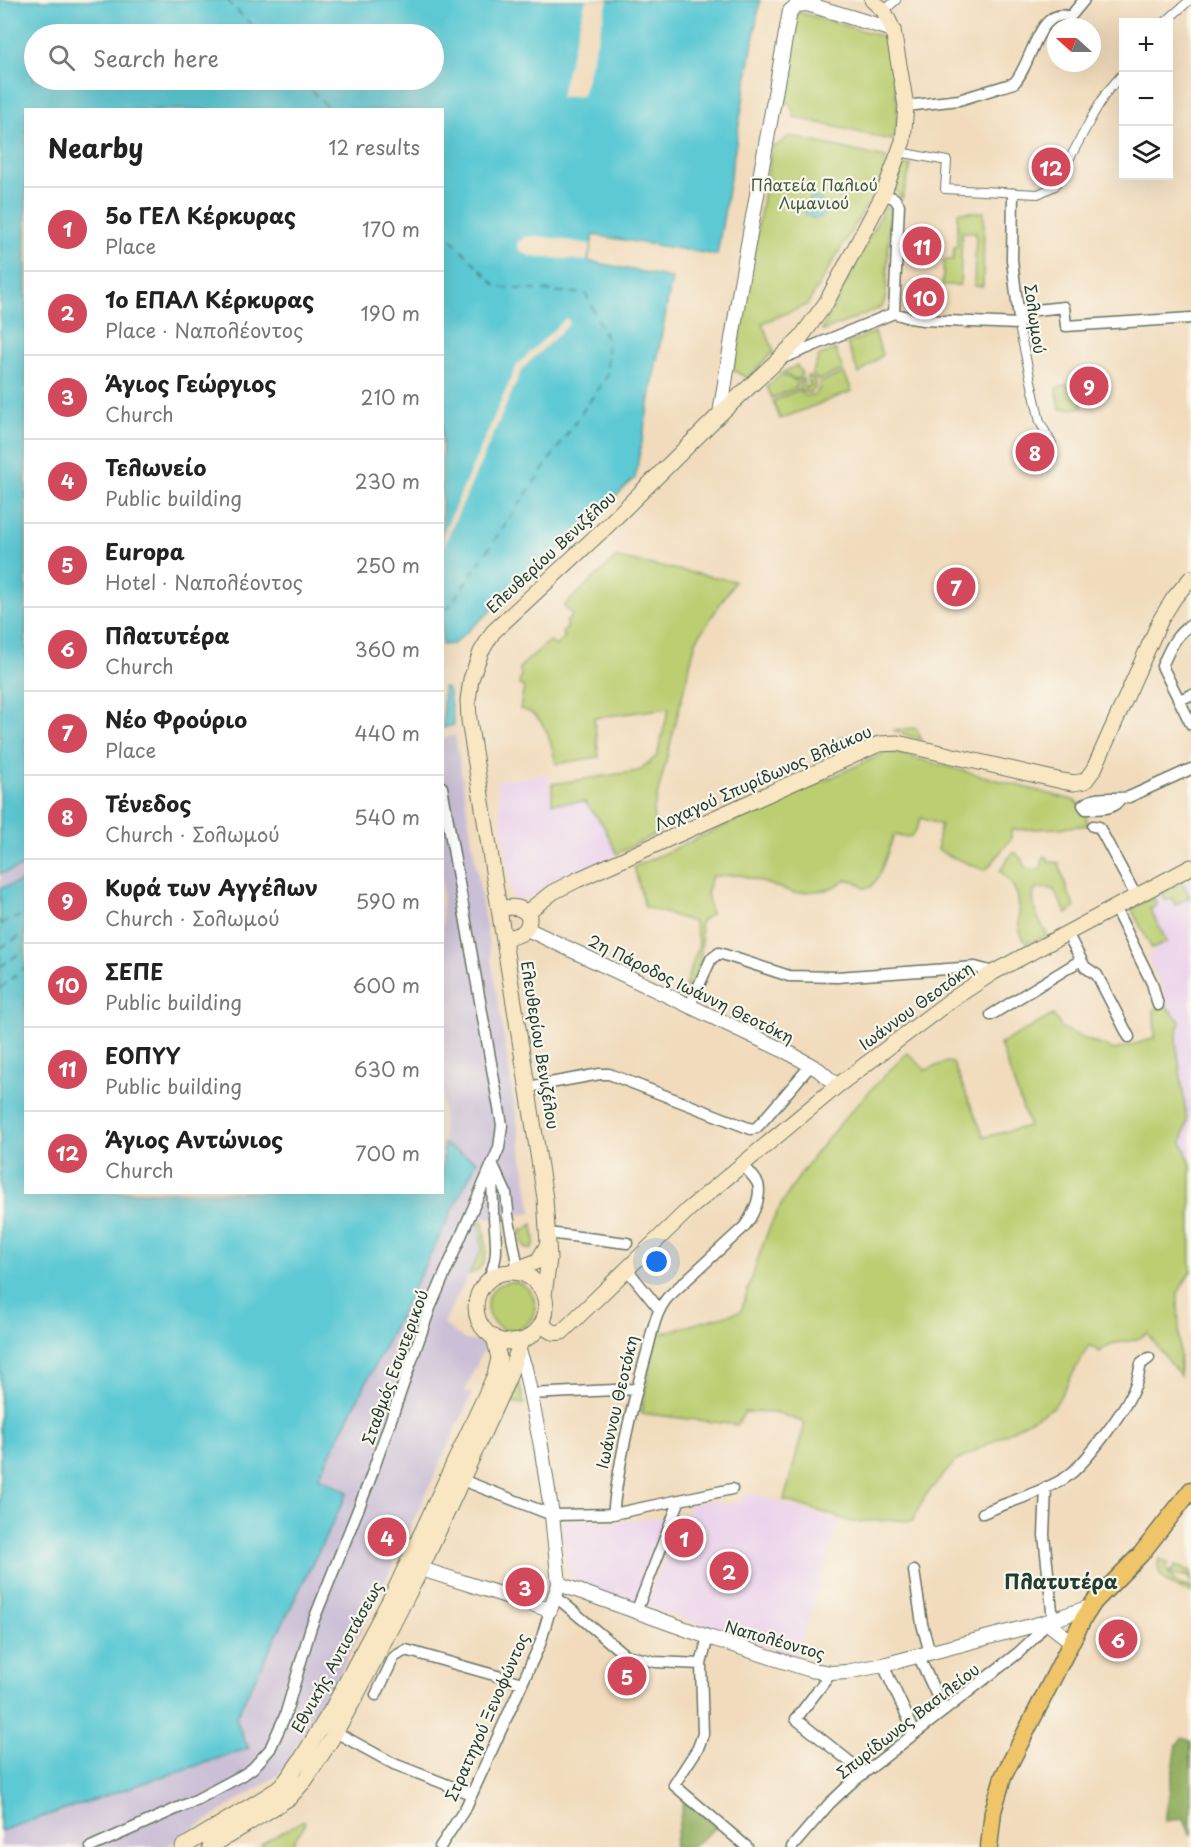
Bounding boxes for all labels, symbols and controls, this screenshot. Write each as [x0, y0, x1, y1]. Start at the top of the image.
north arrow [1047, 18, 1101, 72]
map controls [1119, 18, 1173, 180]
button: + [1119, 18, 1173, 72]
search box [24, 24, 444, 90]
icon: search [45, 41, 78, 74]
text: Search here [93, 41, 219, 74]
button: − [1119, 72, 1173, 126]
button: layers [1119, 126, 1173, 180]
text: Nearby [48, 128, 143, 167]
text: 12 results [328, 132, 420, 162]
pin: 12 [1032, 144, 1070, 190]
park label: Πλατεία Παλιού Λιμανιού [750, 172, 878, 214]
text: 5ο ΓΕΛ Κέρκυρας [105, 198, 296, 231]
text: 1 [63, 214, 72, 244]
text: 170 m [362, 214, 420, 244]
pin: 11 [902, 224, 942, 268]
text: Place [105, 231, 156, 261]
pin: 10 [906, 274, 944, 320]
text: 1ο ΕΠΑΛ Κέρκυρας [105, 282, 314, 315]
street label: Σολωμού [1019, 283, 1053, 355]
text: 2 [60, 298, 75, 328]
text: 190 m [361, 298, 420, 328]
text: Place · Ναπολέοντος [105, 315, 303, 345]
pin: 9 [1070, 364, 1108, 408]
text: Άγιος Γεώργιος [105, 366, 276, 399]
text: 3 [61, 382, 74, 412]
text: 210 m [361, 382, 420, 412]
text: Church [105, 399, 174, 429]
pin: 8 [1016, 430, 1054, 474]
text: Τελωνείο [105, 450, 206, 483]
text: 4 [61, 466, 74, 496]
text: 230 m [355, 466, 420, 496]
text: Public building [105, 483, 242, 513]
street label: Ελευθερίου Βενιζέλου [480, 484, 621, 618]
text: Europa [105, 534, 185, 567]
text: 5 [61, 550, 74, 580]
text: 250 m [356, 550, 420, 580]
pin: 7 [936, 564, 976, 610]
text: Hotel · Ναπολέοντος [105, 567, 303, 597]
text: Πλατυτέρα [105, 618, 230, 651]
text: 6 [60, 634, 75, 664]
text: 360 m [354, 634, 420, 664]
text: Church [105, 651, 174, 681]
text: Νέο Φρούριο [105, 702, 247, 735]
text: 7 [62, 718, 73, 748]
text: 440 m [355, 718, 420, 748]
street label: Λοχαγού Σπυρίδωνος Βλάικου [650, 718, 875, 836]
text: Place [105, 735, 156, 765]
text: Τένεδος [105, 786, 191, 819]
text: 8 [61, 802, 74, 832]
text: 540 m [354, 802, 420, 832]
text: Church · Σολωμού [105, 819, 280, 849]
text: Κυρά των Αγγέλων [105, 870, 318, 903]
text: 9 [62, 886, 73, 916]
text: 590 m [356, 886, 420, 916]
text: Church · Σολωμού [105, 903, 280, 933]
street label: 2η Πάροδος Ιωάννη Θεοτόκη [585, 928, 798, 1048]
text: ΣΕΠΕ [105, 954, 163, 987]
street label: Ιωάννου Θεοτόκη [853, 955, 978, 1055]
street label: Ελευθερίου Βενιζέλου [516, 959, 566, 1131]
text: 10 [55, 970, 80, 1000]
text: 600 m [352, 970, 420, 1000]
text: Public building [105, 987, 242, 1017]
text: ΕΟΠΥΥ [105, 1038, 180, 1071]
text: 11 [58, 1054, 77, 1084]
text: 630 m [354, 1054, 420, 1084]
text: Public building [105, 1071, 242, 1101]
text: Άγιος Αντώνιος [105, 1122, 283, 1155]
text: 12 [56, 1138, 79, 1168]
text: 700 m [355, 1138, 420, 1168]
text: Church [105, 1155, 174, 1185]
your location [642, 1247, 671, 1276]
street label: Σταθμός Εσωτερικού [355, 1286, 433, 1447]
street label: Ιωάννου Θεοτόκη [589, 1333, 643, 1471]
pin: 4 [368, 1514, 406, 1560]
pin: 1 [664, 1516, 704, 1560]
pin: 2 [710, 1548, 748, 1594]
pin: 3 [506, 1564, 544, 1610]
district label: Πλατυτέρα [1004, 1566, 1118, 1596]
street label: Εθνικής Αντιστάσεως [284, 1576, 388, 1737]
street label: Ναπολέοντος [722, 1613, 828, 1665]
pin: 6 [1098, 1616, 1138, 1662]
street label: Στρατηγού Ξενοφώντος [438, 1629, 534, 1804]
pin: 5 [608, 1654, 646, 1698]
street label: Σπυρίδωνος Βασιλείου [831, 1657, 984, 1784]

